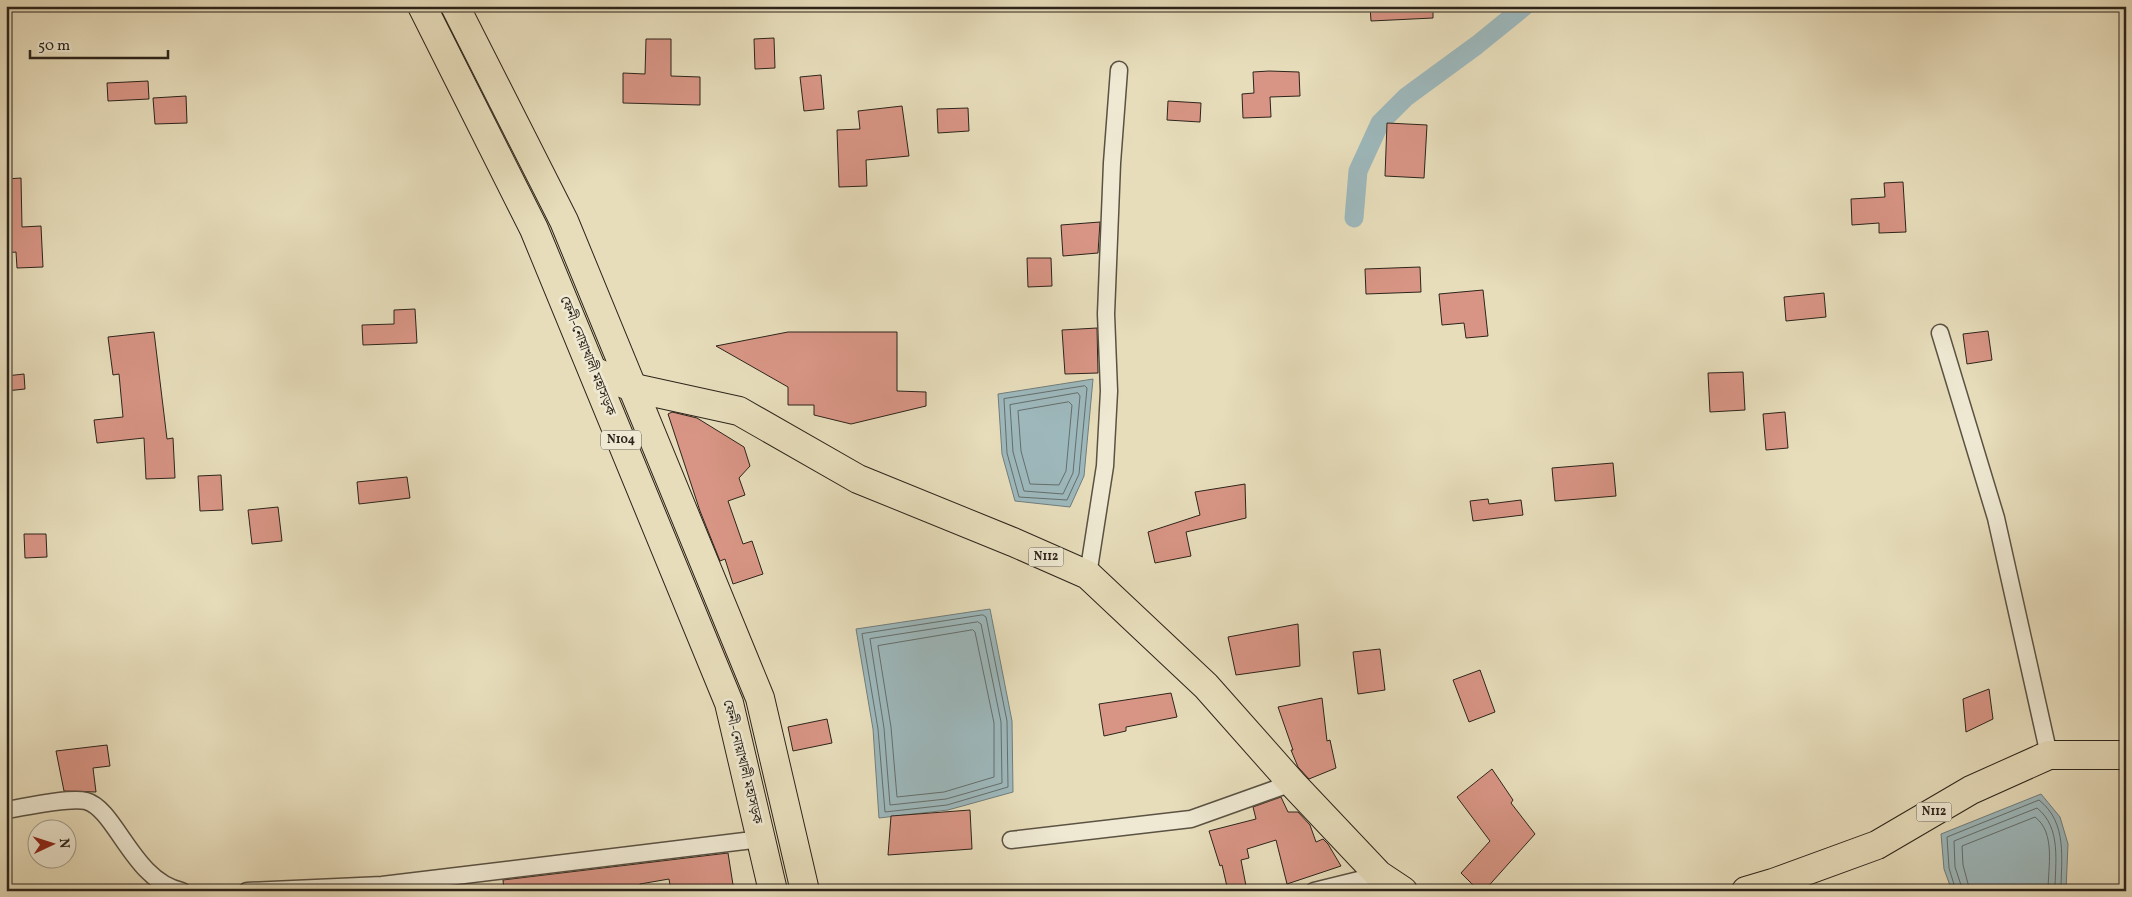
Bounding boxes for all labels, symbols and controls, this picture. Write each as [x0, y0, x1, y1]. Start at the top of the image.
scale bar [30, 28, 168, 60]
text: 50 m [38, 36, 70, 57]
street label: ফেনী-নোয়াখালী মহাসড়ক [554, 293, 620, 420]
road number: N104 [601, 430, 641, 450]
road number: N112 [1028, 548, 1064, 566]
street label: ফেনী-নোয়াখালী মহাসড়ক [717, 698, 767, 827]
road number: N112 [1916, 802, 1952, 822]
north arrow [28, 820, 78, 870]
text: N [54, 837, 73, 849]

